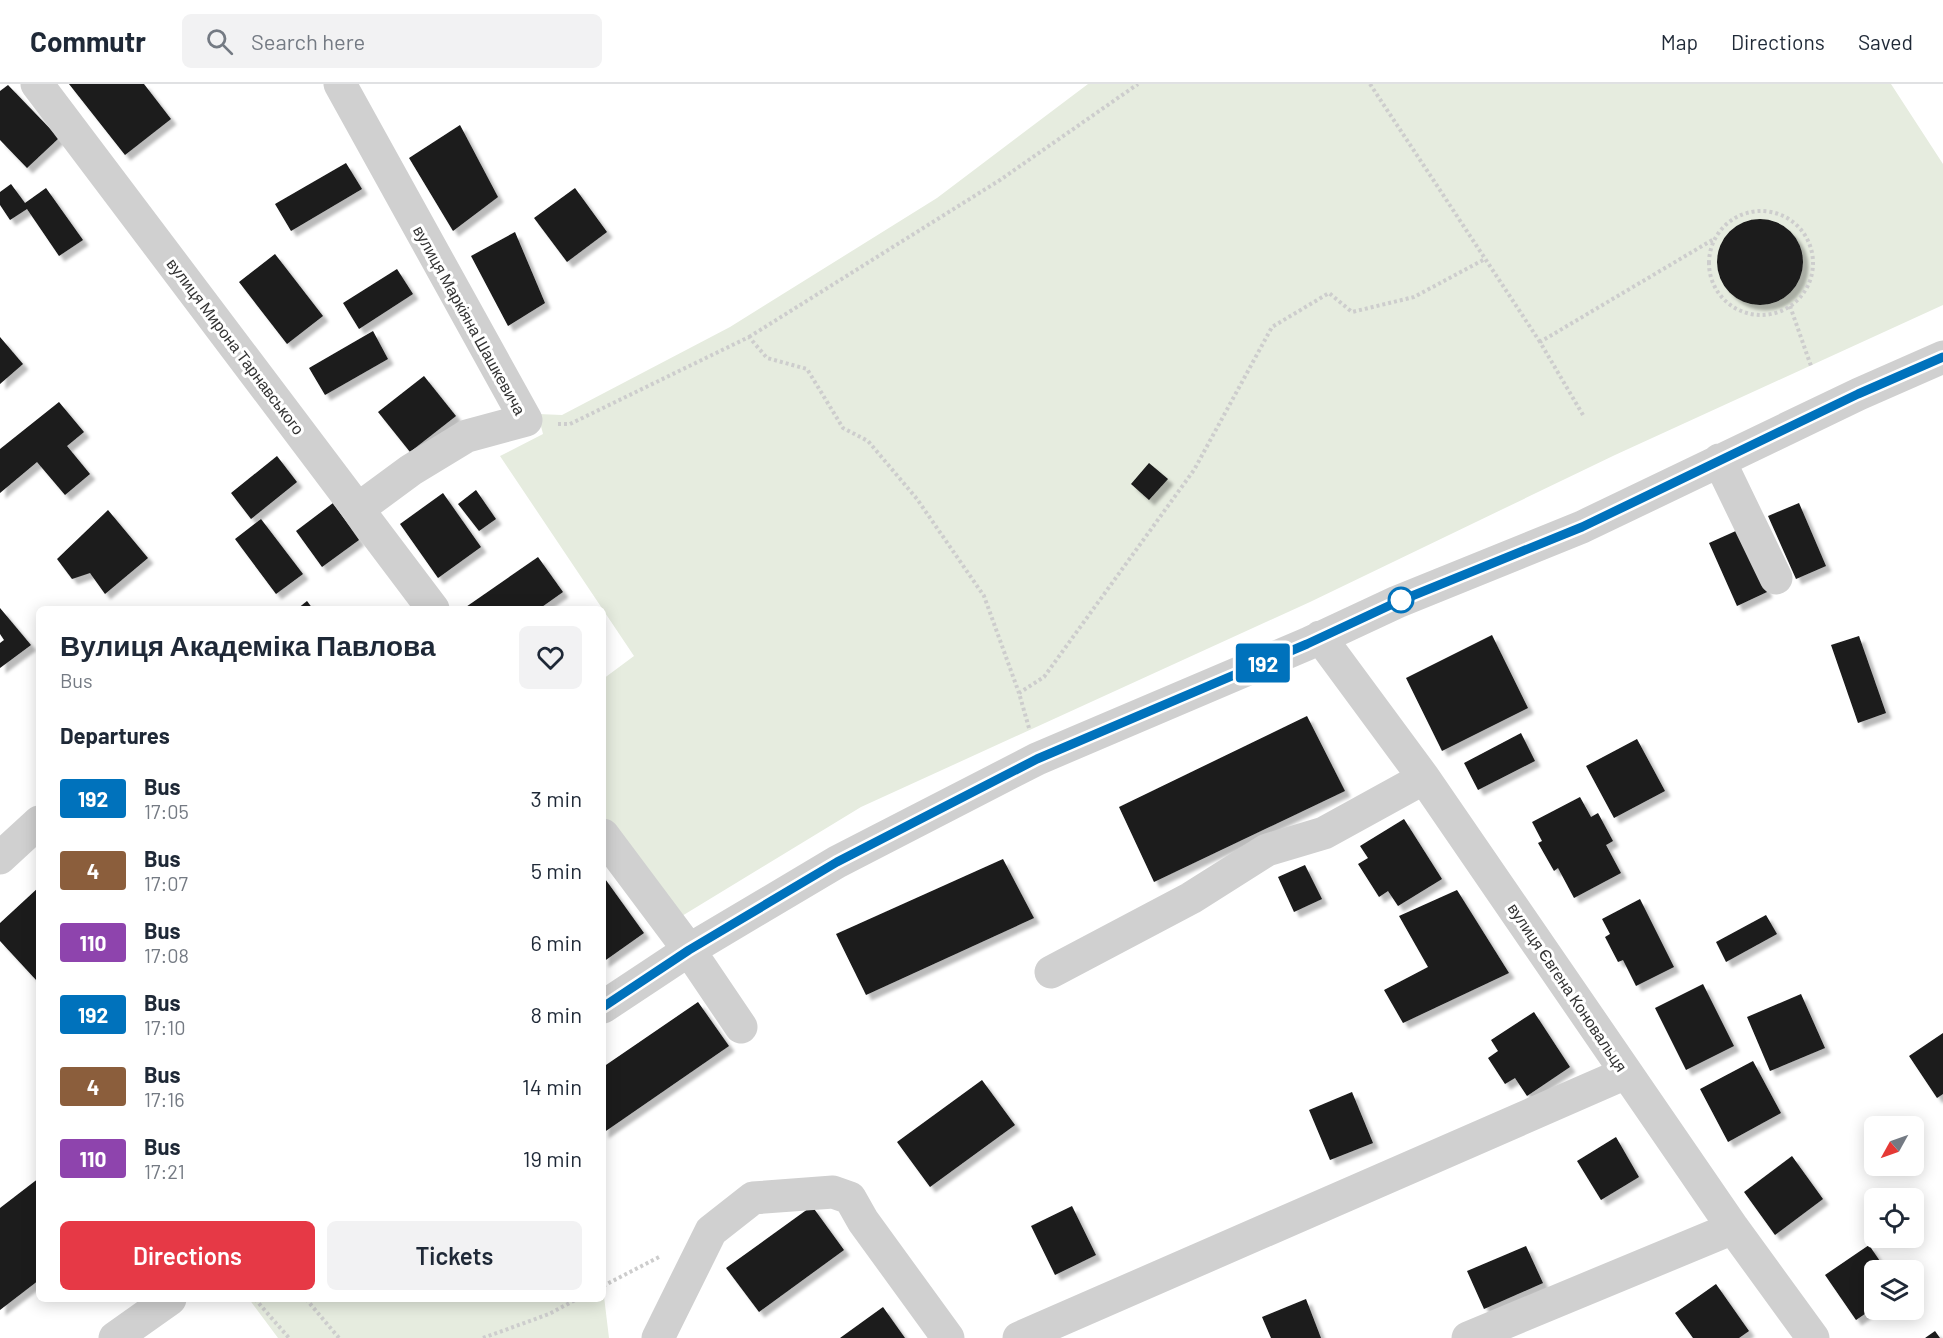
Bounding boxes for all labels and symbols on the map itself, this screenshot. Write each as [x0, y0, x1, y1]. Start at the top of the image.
street label: вулиця Маркіяна Шашкевича [410, 222, 530, 418]
street label: вулиця Мирона Тарнавського [163, 254, 309, 438]
unlabelled marker [1388, 587, 1414, 613]
line badge: 192 [1228, 644, 1298, 682]
street label: вулиця Євгена Коновальця [1504, 899, 1632, 1075]
north arrow [1864, 1116, 1924, 1176]

